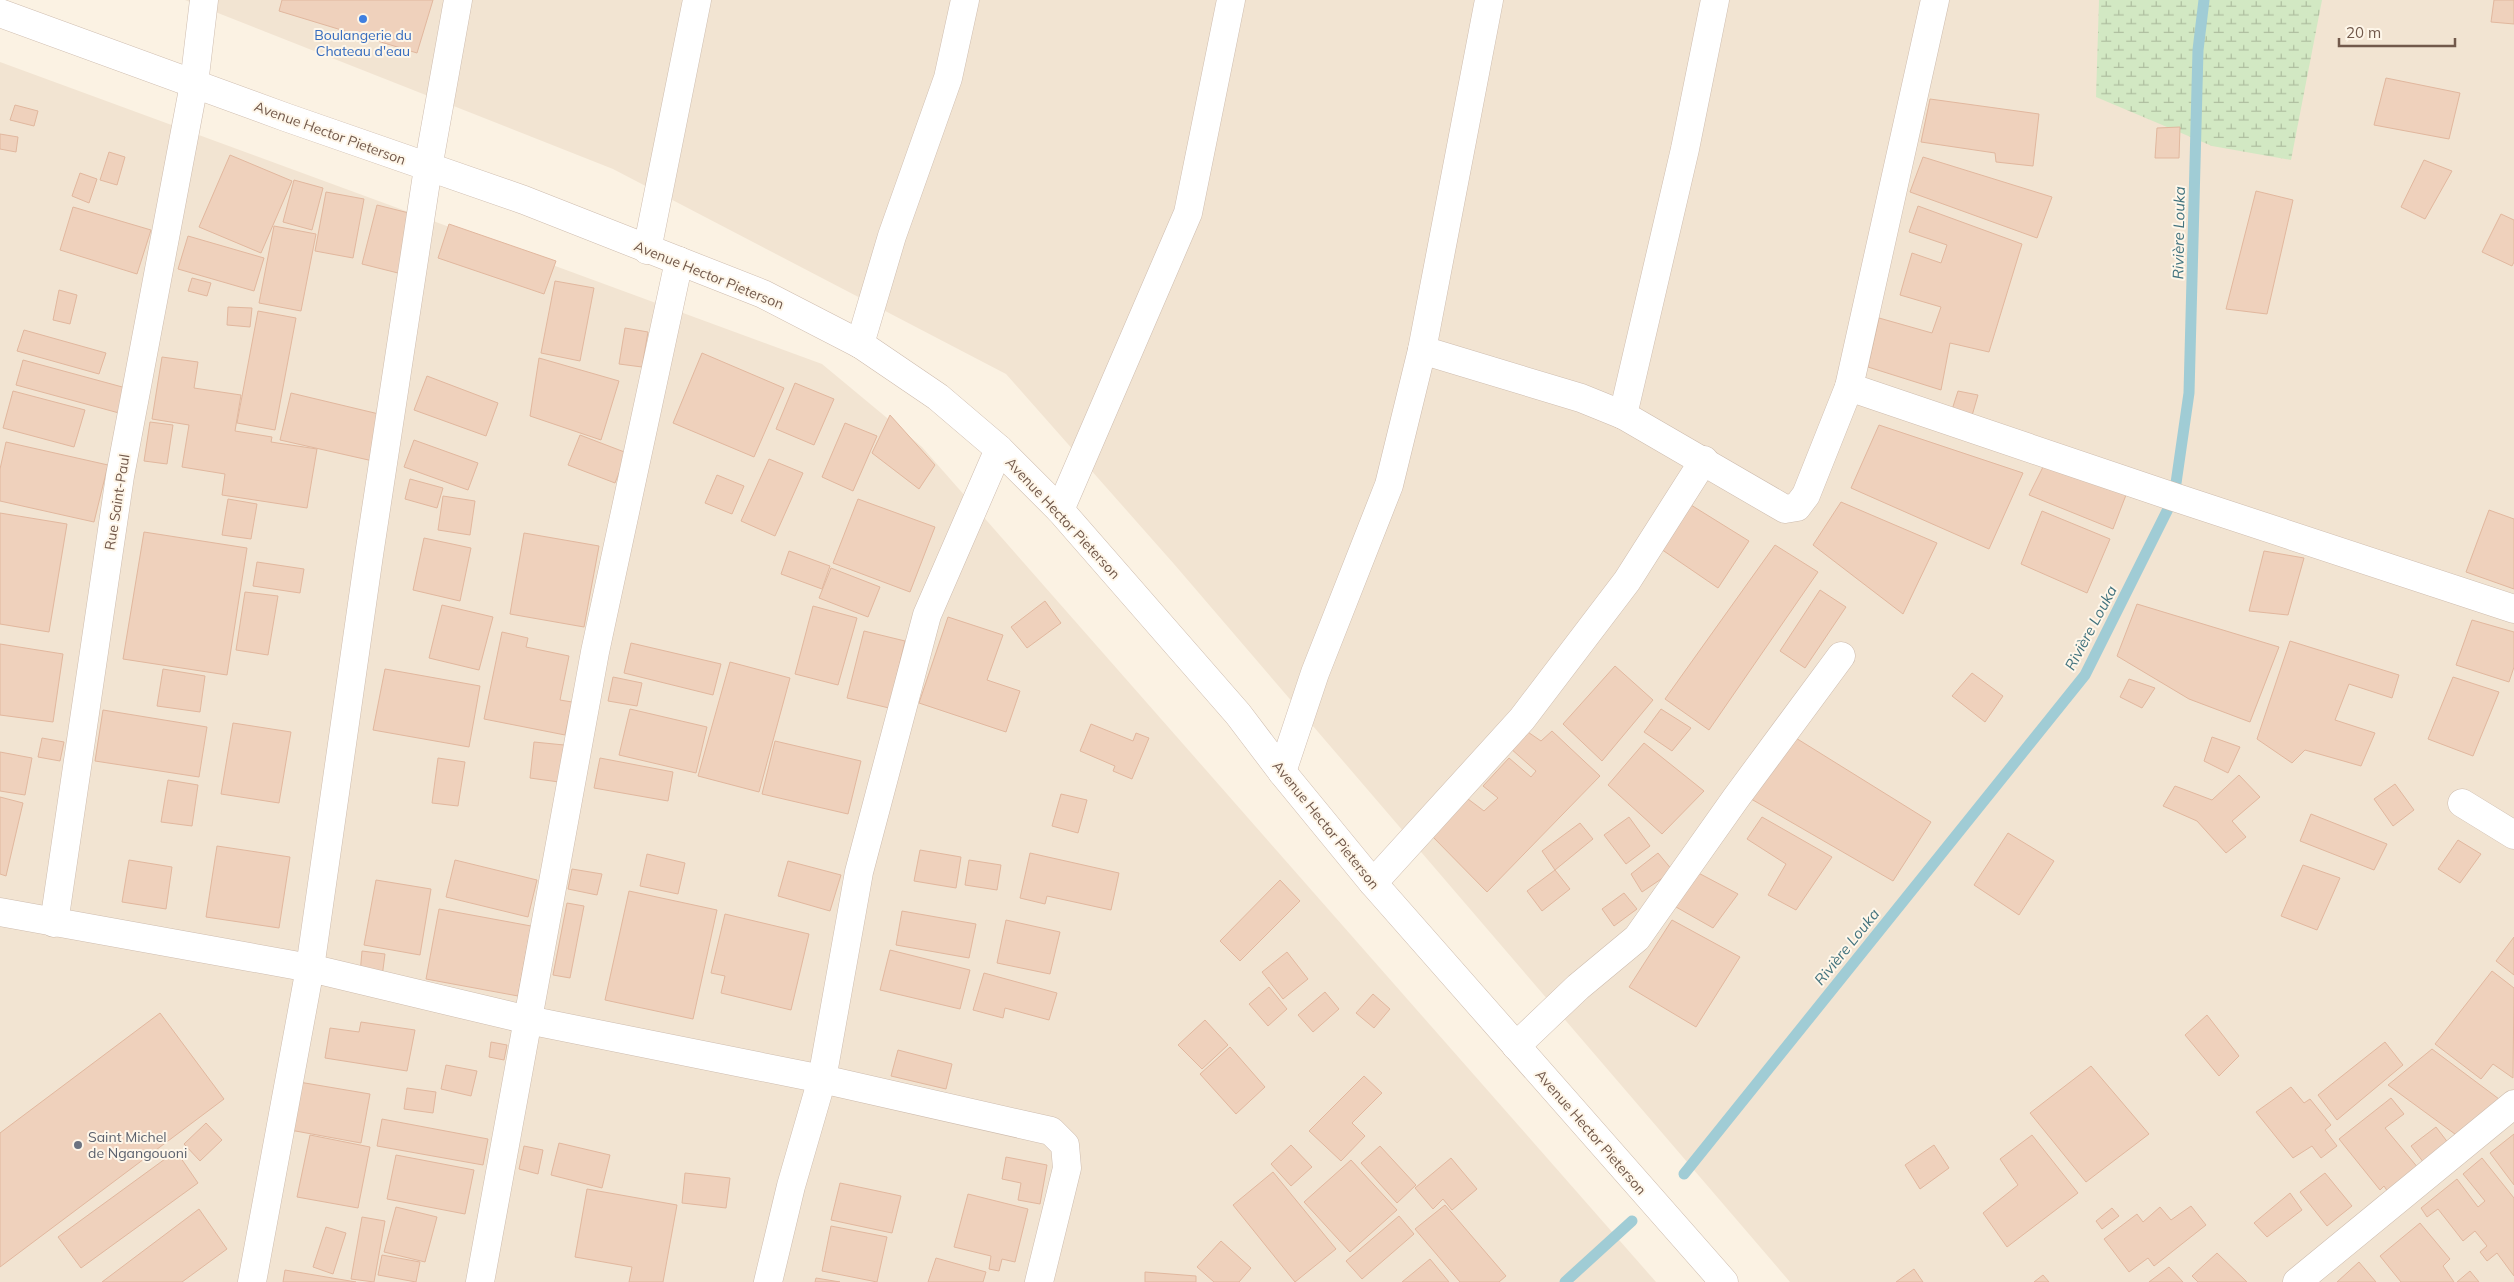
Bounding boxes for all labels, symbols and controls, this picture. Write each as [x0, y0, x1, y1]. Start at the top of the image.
marker: Boulangerie du Chateau d'eau [357, 13, 369, 25]
scale bar [2339, 15, 2455, 47]
text: 20 m [2346, 23, 2381, 42]
place label: Boulangerie du Chateau d'eau [314, 26, 412, 60]
street label: Avenue Hector Pieterson [252, 97, 408, 169]
water label: Rivière Louka [2168, 186, 2189, 280]
street label: Avenue Hector Pieterson [631, 237, 787, 313]
street label: Rue Saint-Paul [101, 453, 133, 551]
street label: Avenue Hector Pieterson [1002, 453, 1124, 583]
water label: Rivière Louka [2060, 582, 2121, 673]
street label: Avenue Hector Pieterson [1269, 757, 1383, 893]
water label: Rivière Louka [1810, 905, 1883, 989]
street label: Avenue Hector Pieterson [1532, 1066, 1650, 1198]
place label: Saint Michel de Ngangouoni [88, 1128, 187, 1162]
marker: Saint Michel de Ngangouoni [72, 1139, 84, 1151]

